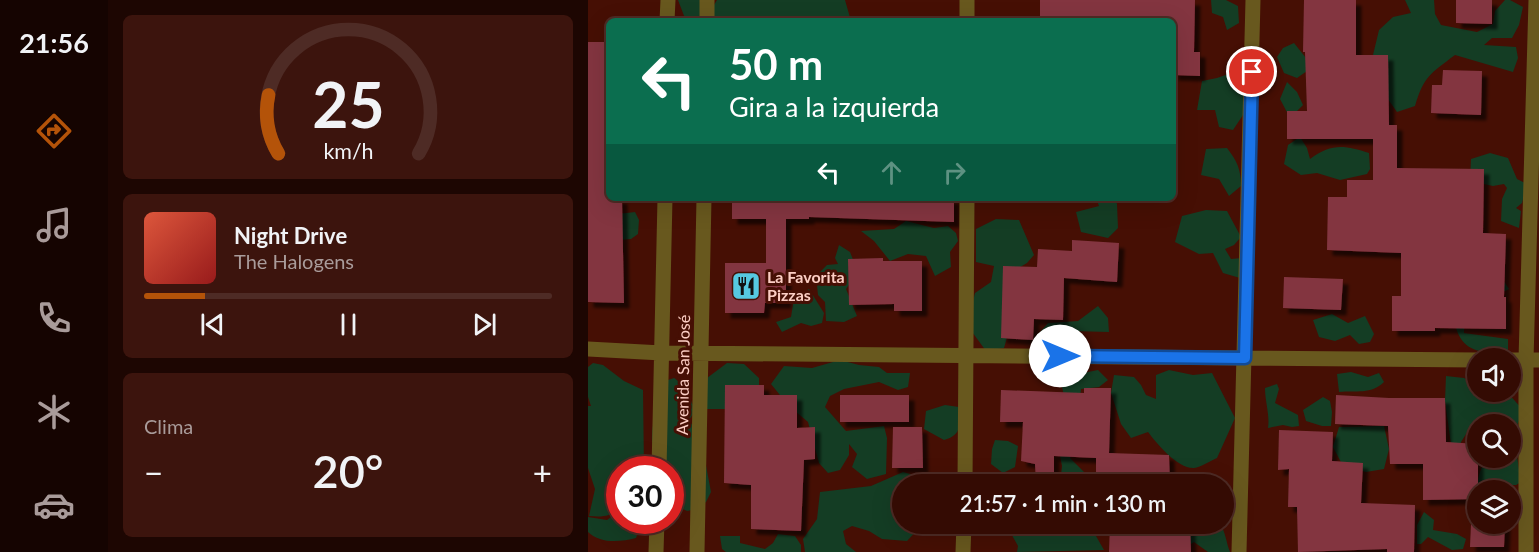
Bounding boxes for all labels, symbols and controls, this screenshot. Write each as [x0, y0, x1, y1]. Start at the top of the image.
text: 21:56 [19, 26, 89, 59]
text: 50 m [729, 39, 823, 89]
icon: left [630, 42, 708, 120]
pin [1226, 46, 1277, 97]
icon: arrive [1235, 55, 1268, 88]
text: 25 [312, 66, 384, 141]
text: Gira a la izquierda [729, 90, 939, 123]
icon: directions [33, 110, 75, 152]
text: km/h [323, 138, 373, 164]
icon: left [812, 156, 845, 189]
icon: ahead [875, 156, 908, 189]
icon: right [938, 156, 971, 189]
icon: music [33, 204, 75, 246]
text: Night Drive [234, 222, 347, 249]
text: The Halogens [234, 249, 354, 273]
place label: La Favorita Pizzas [767, 267, 845, 304]
restaurant icon: La Favorita Pizzas [730, 270, 762, 302]
icon: phone [33, 297, 75, 339]
icon: previous [196, 308, 229, 341]
icon: pause [332, 308, 365, 341]
icon: next [468, 308, 501, 341]
street label: Avenida San José [672, 315, 693, 435]
position arrow [1028, 324, 1092, 388]
map controls [1467, 348, 1521, 534]
button: sound [1467, 348, 1521, 402]
icon: climate [33, 391, 75, 433]
text: Clima [144, 414, 193, 438]
button: search [1467, 414, 1521, 468]
text: 20° [313, 444, 383, 498]
text: − [144, 452, 163, 492]
text: + [533, 452, 552, 492]
speed limit sign: 30 [606, 456, 684, 534]
button: layers [1467, 480, 1521, 534]
icon: car [33, 484, 75, 526]
text: 21:57 · 1 min · 130 m [960, 490, 1166, 517]

